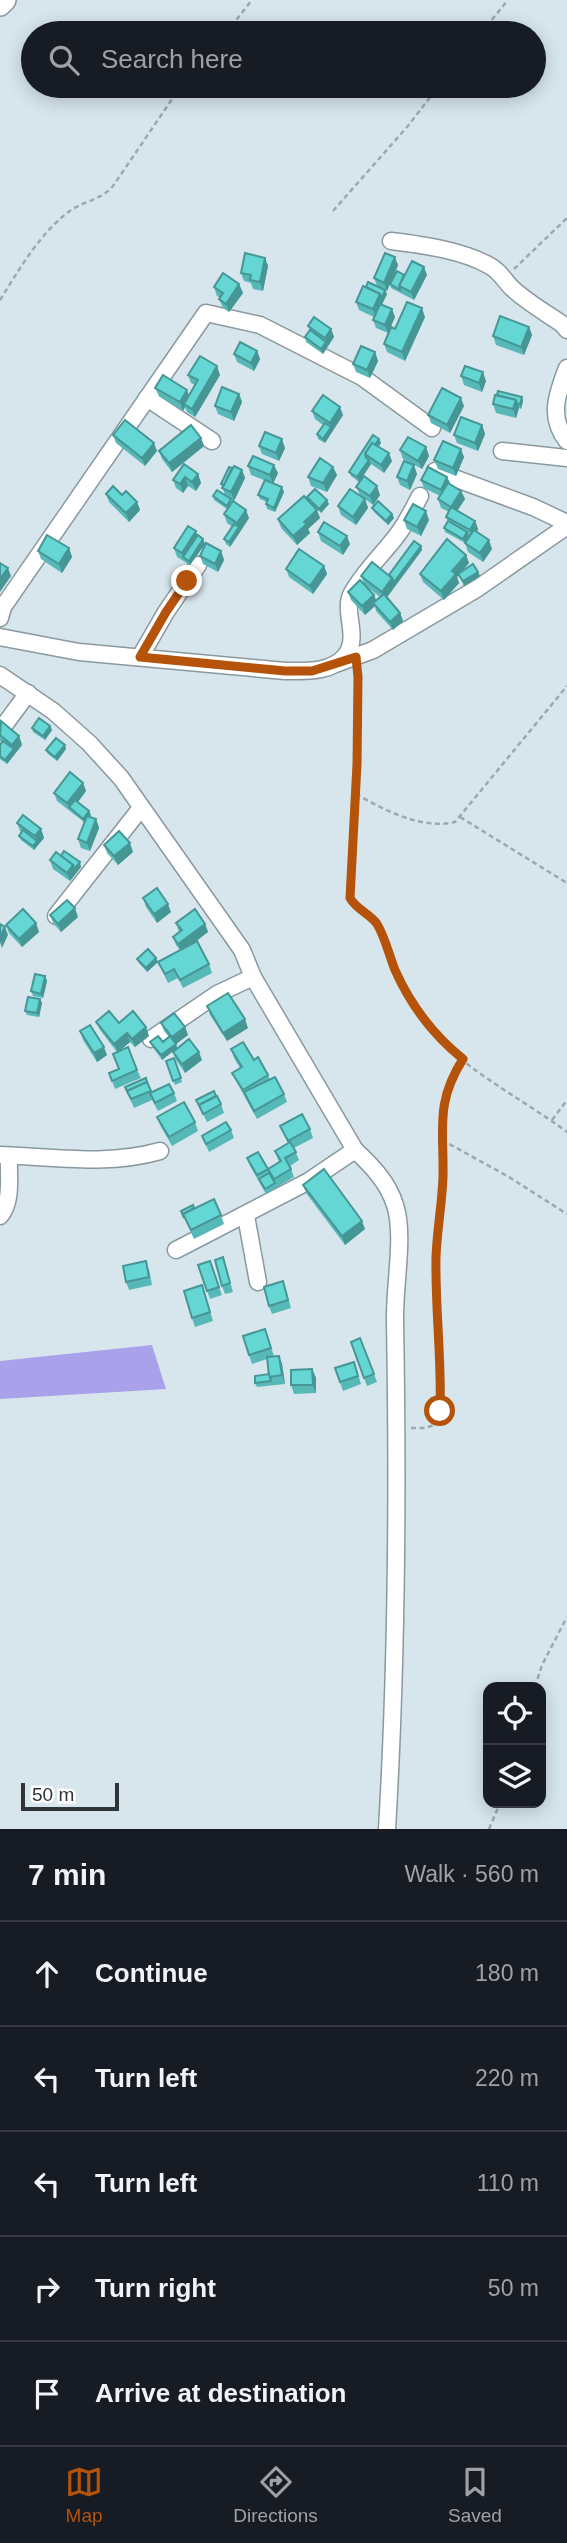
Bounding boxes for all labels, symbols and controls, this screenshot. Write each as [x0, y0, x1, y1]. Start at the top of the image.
search box [21, 21, 546, 98]
icon: search [45, 41, 83, 79]
text: Search here [101, 44, 243, 74]
route end [171, 565, 202, 596]
route start [424, 1395, 455, 1426]
map controls [483, 1682, 546, 1808]
button: locate [483, 1682, 546, 1745]
button: layers [483, 1745, 546, 1808]
scale bar [21, 1780, 119, 1812]
text: 50 m [32, 1784, 74, 1805]
text: 7 min [28, 1858, 106, 1891]
text: Walk · 560 m [404, 1861, 539, 1887]
icon: ahead [28, 1955, 66, 1993]
text: Continue [95, 1958, 208, 1988]
text: 180 m [475, 1960, 539, 1986]
icon: left [28, 2060, 66, 2098]
text: Turn left [95, 2063, 197, 2093]
text: 220 m [475, 2065, 539, 2091]
icon: left [28, 2165, 66, 2203]
text: Turn left [95, 2168, 197, 2198]
text: 110 m [477, 2170, 539, 2196]
icon: right [28, 2270, 66, 2308]
text: Turn right [95, 2273, 216, 2303]
text: 50 m [488, 2275, 539, 2301]
icon: arrive [28, 2375, 66, 2413]
text: Arrive at destination [95, 2378, 346, 2408]
tab: Map [65, 2463, 103, 2527]
tab: Directions [233, 2463, 318, 2527]
tab: Saved [448, 2463, 502, 2527]

